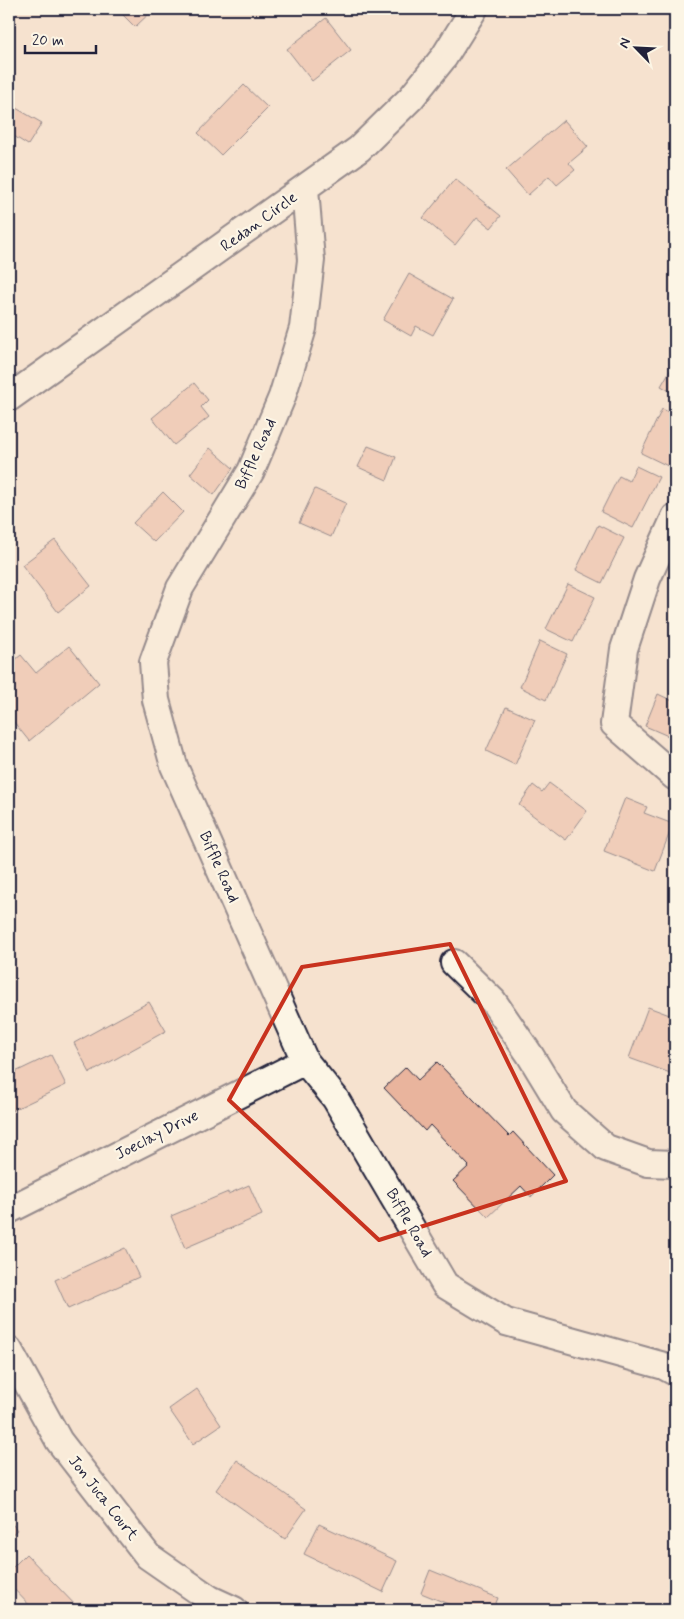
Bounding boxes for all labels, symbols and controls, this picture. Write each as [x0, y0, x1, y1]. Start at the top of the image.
scale bar [25, 22, 96, 54]
north arrow [612, 22, 662, 72]
text: 20 m [32, 31, 64, 51]
text: N [615, 35, 635, 51]
street label: Redan Circle [216, 187, 302, 257]
street label: Biffle Road [230, 415, 282, 493]
street label: Biffle Road [194, 828, 244, 906]
street label: Joeclay Drive [112, 1105, 202, 1165]
street label: Biffle Road [381, 1185, 437, 1261]
street label: Jon Juca Court [63, 1451, 143, 1545]

